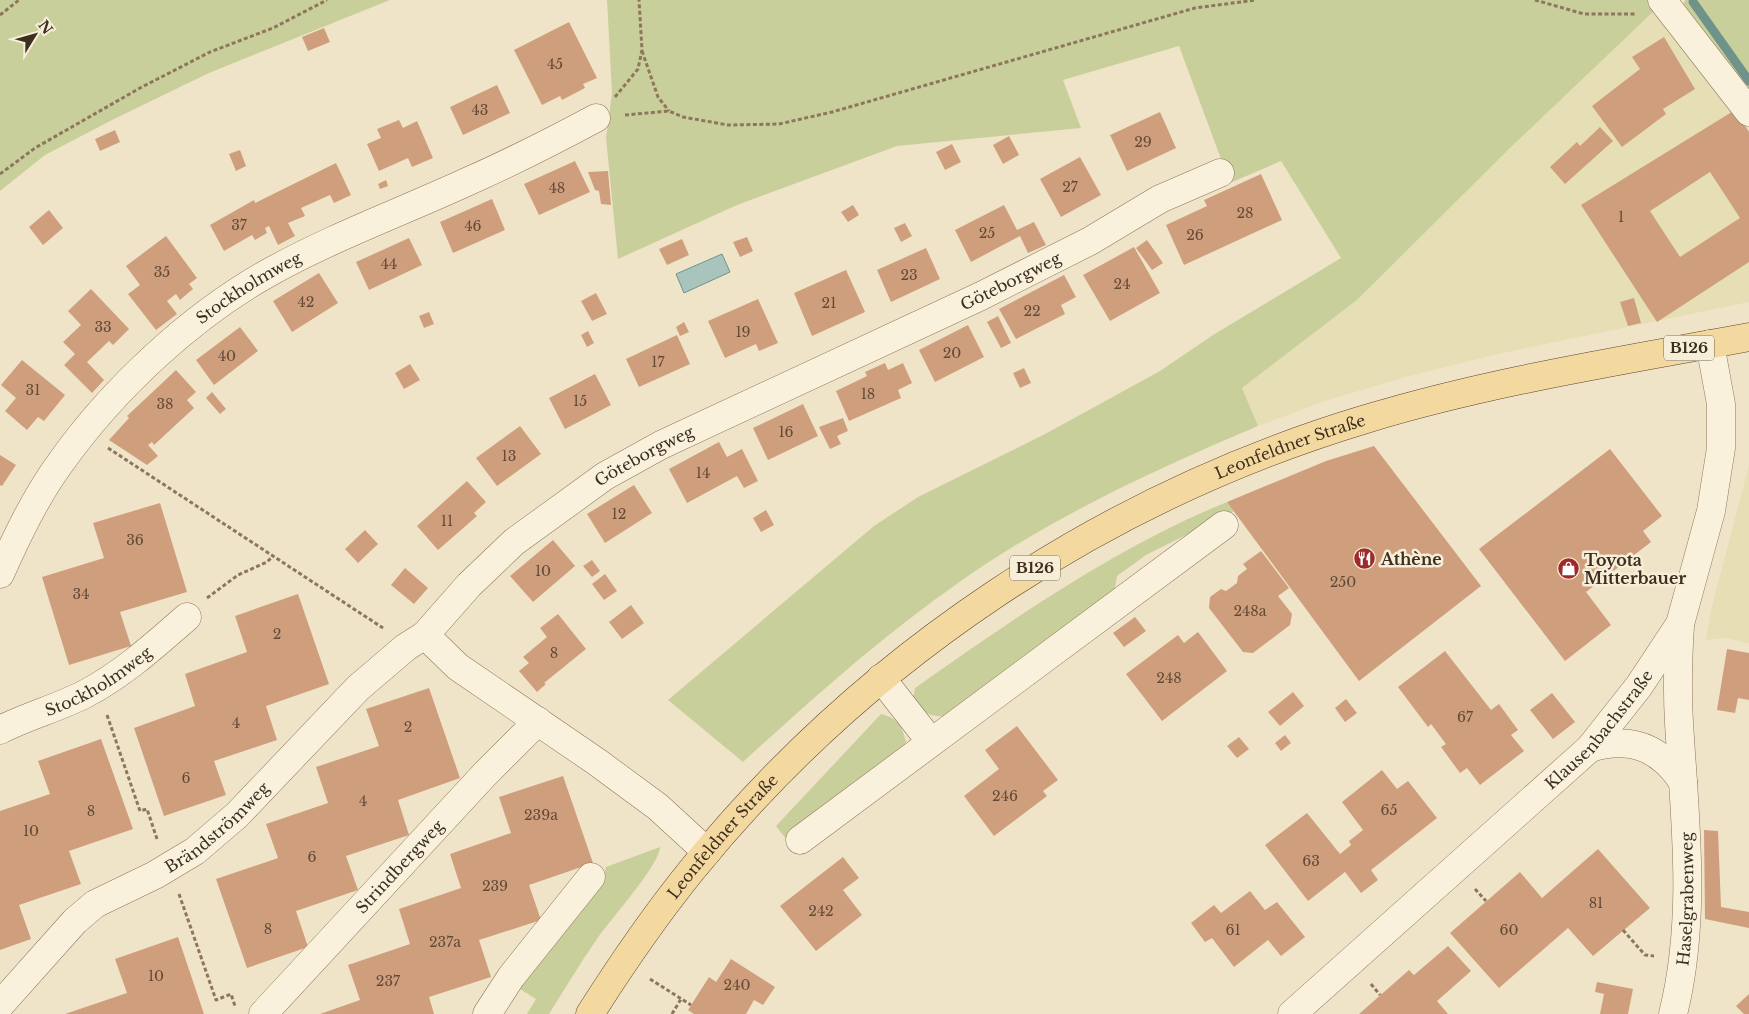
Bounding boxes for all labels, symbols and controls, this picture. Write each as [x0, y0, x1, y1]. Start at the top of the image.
north arrow [10, 10, 60, 60]
text: N [34, 17, 57, 38]
house number: 45 [547, 55, 563, 73]
house number: 43 [472, 101, 488, 119]
house number: 29 [1134, 133, 1152, 151]
house number: 27 [1062, 178, 1079, 196]
house number: 48 [549, 179, 565, 197]
house number: 28 [1236, 204, 1254, 222]
house number: 1 [1618, 208, 1624, 226]
house number: 37 [231, 216, 248, 234]
house number: 46 [464, 217, 482, 235]
house number: 25 [979, 224, 995, 242]
house number: 26 [1186, 226, 1204, 244]
street label: Stockholmweg [192, 247, 305, 328]
street label: Göteborgweg [957, 247, 1064, 314]
house number: 44 [381, 255, 397, 273]
house number: 35 [154, 263, 170, 281]
house number: 23 [900, 266, 918, 284]
house number: 24 [1114, 275, 1130, 293]
house number: 42 [298, 293, 314, 311]
house number: 21 [822, 294, 836, 312]
house number: 22 [1023, 302, 1041, 320]
house number: 33 [94, 318, 112, 336]
house number: 19 [735, 323, 751, 341]
road number: B126 [1664, 336, 1714, 360]
house number: 20 [943, 344, 961, 362]
house number: 40 [218, 347, 236, 365]
house number: 17 [651, 353, 666, 371]
house number: 31 [26, 381, 40, 399]
house number: 18 [861, 385, 875, 403]
house number: 15 [573, 392, 587, 410]
house number: 38 [156, 395, 174, 413]
street label: Leonfeldner Straße [1212, 410, 1368, 483]
street label: Göteborgweg [590, 421, 697, 490]
house number: 16 [778, 423, 794, 441]
house number: 13 [502, 447, 516, 465]
house number: 14 [696, 464, 710, 482]
house number: 12 [612, 505, 626, 523]
house number: 11 [441, 512, 453, 530]
house number: 36 [126, 531, 144, 549]
restaurant icon: Athène [1353, 547, 1377, 571]
place label: Athène [1380, 549, 1442, 569]
place label: Toyota Mitterbauer [1584, 550, 1686, 588]
road number: B126 [1010, 556, 1060, 580]
shop icon: Toyota Mitterbauer [1556, 557, 1580, 581]
house number: 10 [535, 562, 551, 580]
house number: 250 [1330, 573, 1356, 591]
house number: 34 [73, 585, 89, 603]
house number: 248a [1233, 602, 1267, 620]
house number: 2 [273, 625, 281, 643]
street label: Stockholmweg [42, 642, 156, 720]
house number: 8 [550, 644, 558, 662]
street label: Klausenbachstraße [1541, 666, 1657, 794]
house number: 248 [1156, 669, 1182, 687]
house number: 67 [1457, 708, 1474, 726]
house number: 4 [232, 714, 240, 732]
house number: 2 [404, 718, 412, 736]
house number: 6 [181, 769, 191, 787]
street label: Leonfeldner Straße [663, 770, 782, 903]
street label: Brändströmweg [161, 777, 273, 877]
house number: 246 [992, 787, 1018, 805]
house number: 4 [359, 792, 367, 810]
house number: 65 [1381, 801, 1398, 819]
house number: 8 [87, 802, 95, 820]
house number: 239a [524, 806, 558, 824]
street label: Strindbergweg [351, 815, 448, 917]
house number: 10 [23, 822, 39, 840]
street label: Haselgrabenweg [1672, 831, 1697, 967]
house number: 6 [307, 848, 317, 866]
house number: 63 [1302, 852, 1320, 870]
house number: 239 [482, 877, 508, 895]
house number: 81 [1589, 894, 1603, 912]
house number: 242 [808, 902, 834, 920]
house number: 8 [264, 920, 272, 938]
house number: 61 [1225, 921, 1241, 939]
house number: 60 [1500, 921, 1519, 939]
house number: 237a [429, 933, 461, 951]
house number: 10 [148, 967, 164, 985]
house number: 237 [376, 972, 401, 990]
house number: 240 [724, 976, 750, 994]

